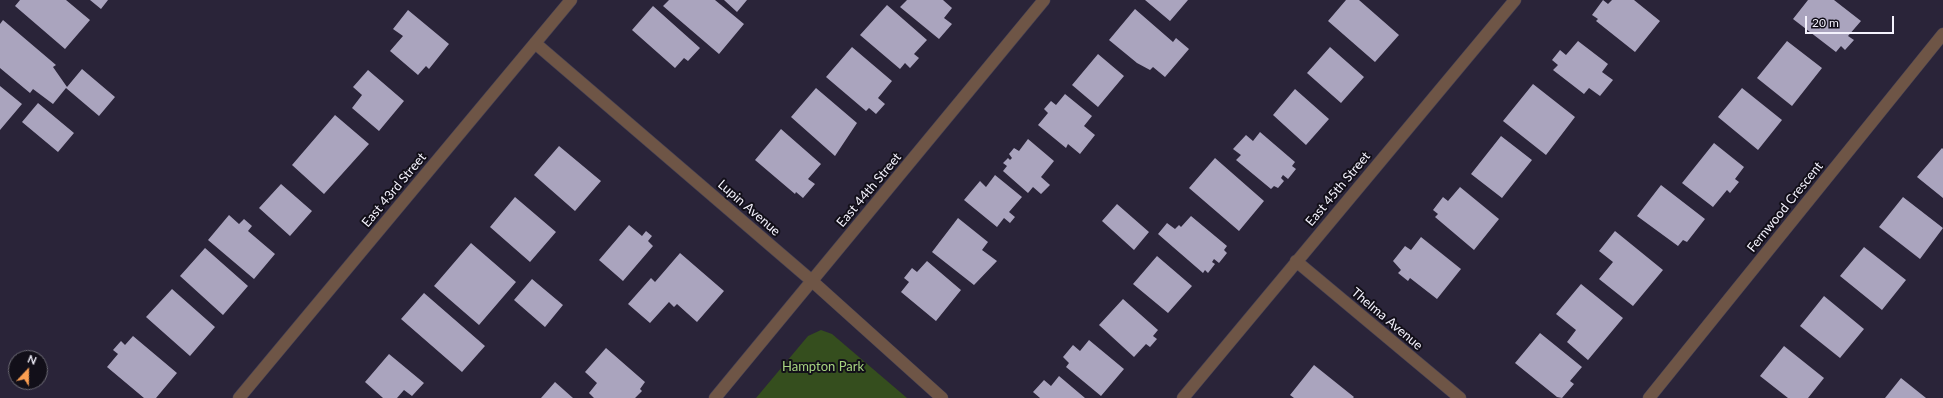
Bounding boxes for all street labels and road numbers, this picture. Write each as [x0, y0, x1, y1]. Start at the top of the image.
street label: East 45th Street [1302, 149, 1374, 229]
street label: East 43rd Street [358, 150, 430, 230]
street label: East 44th Street [833, 150, 905, 230]
street label: Fernwood Crescent [1744, 159, 1826, 255]
street label: Lupin Avenue [715, 177, 783, 239]
street label: Thelma Avenue [1348, 285, 1426, 353]

